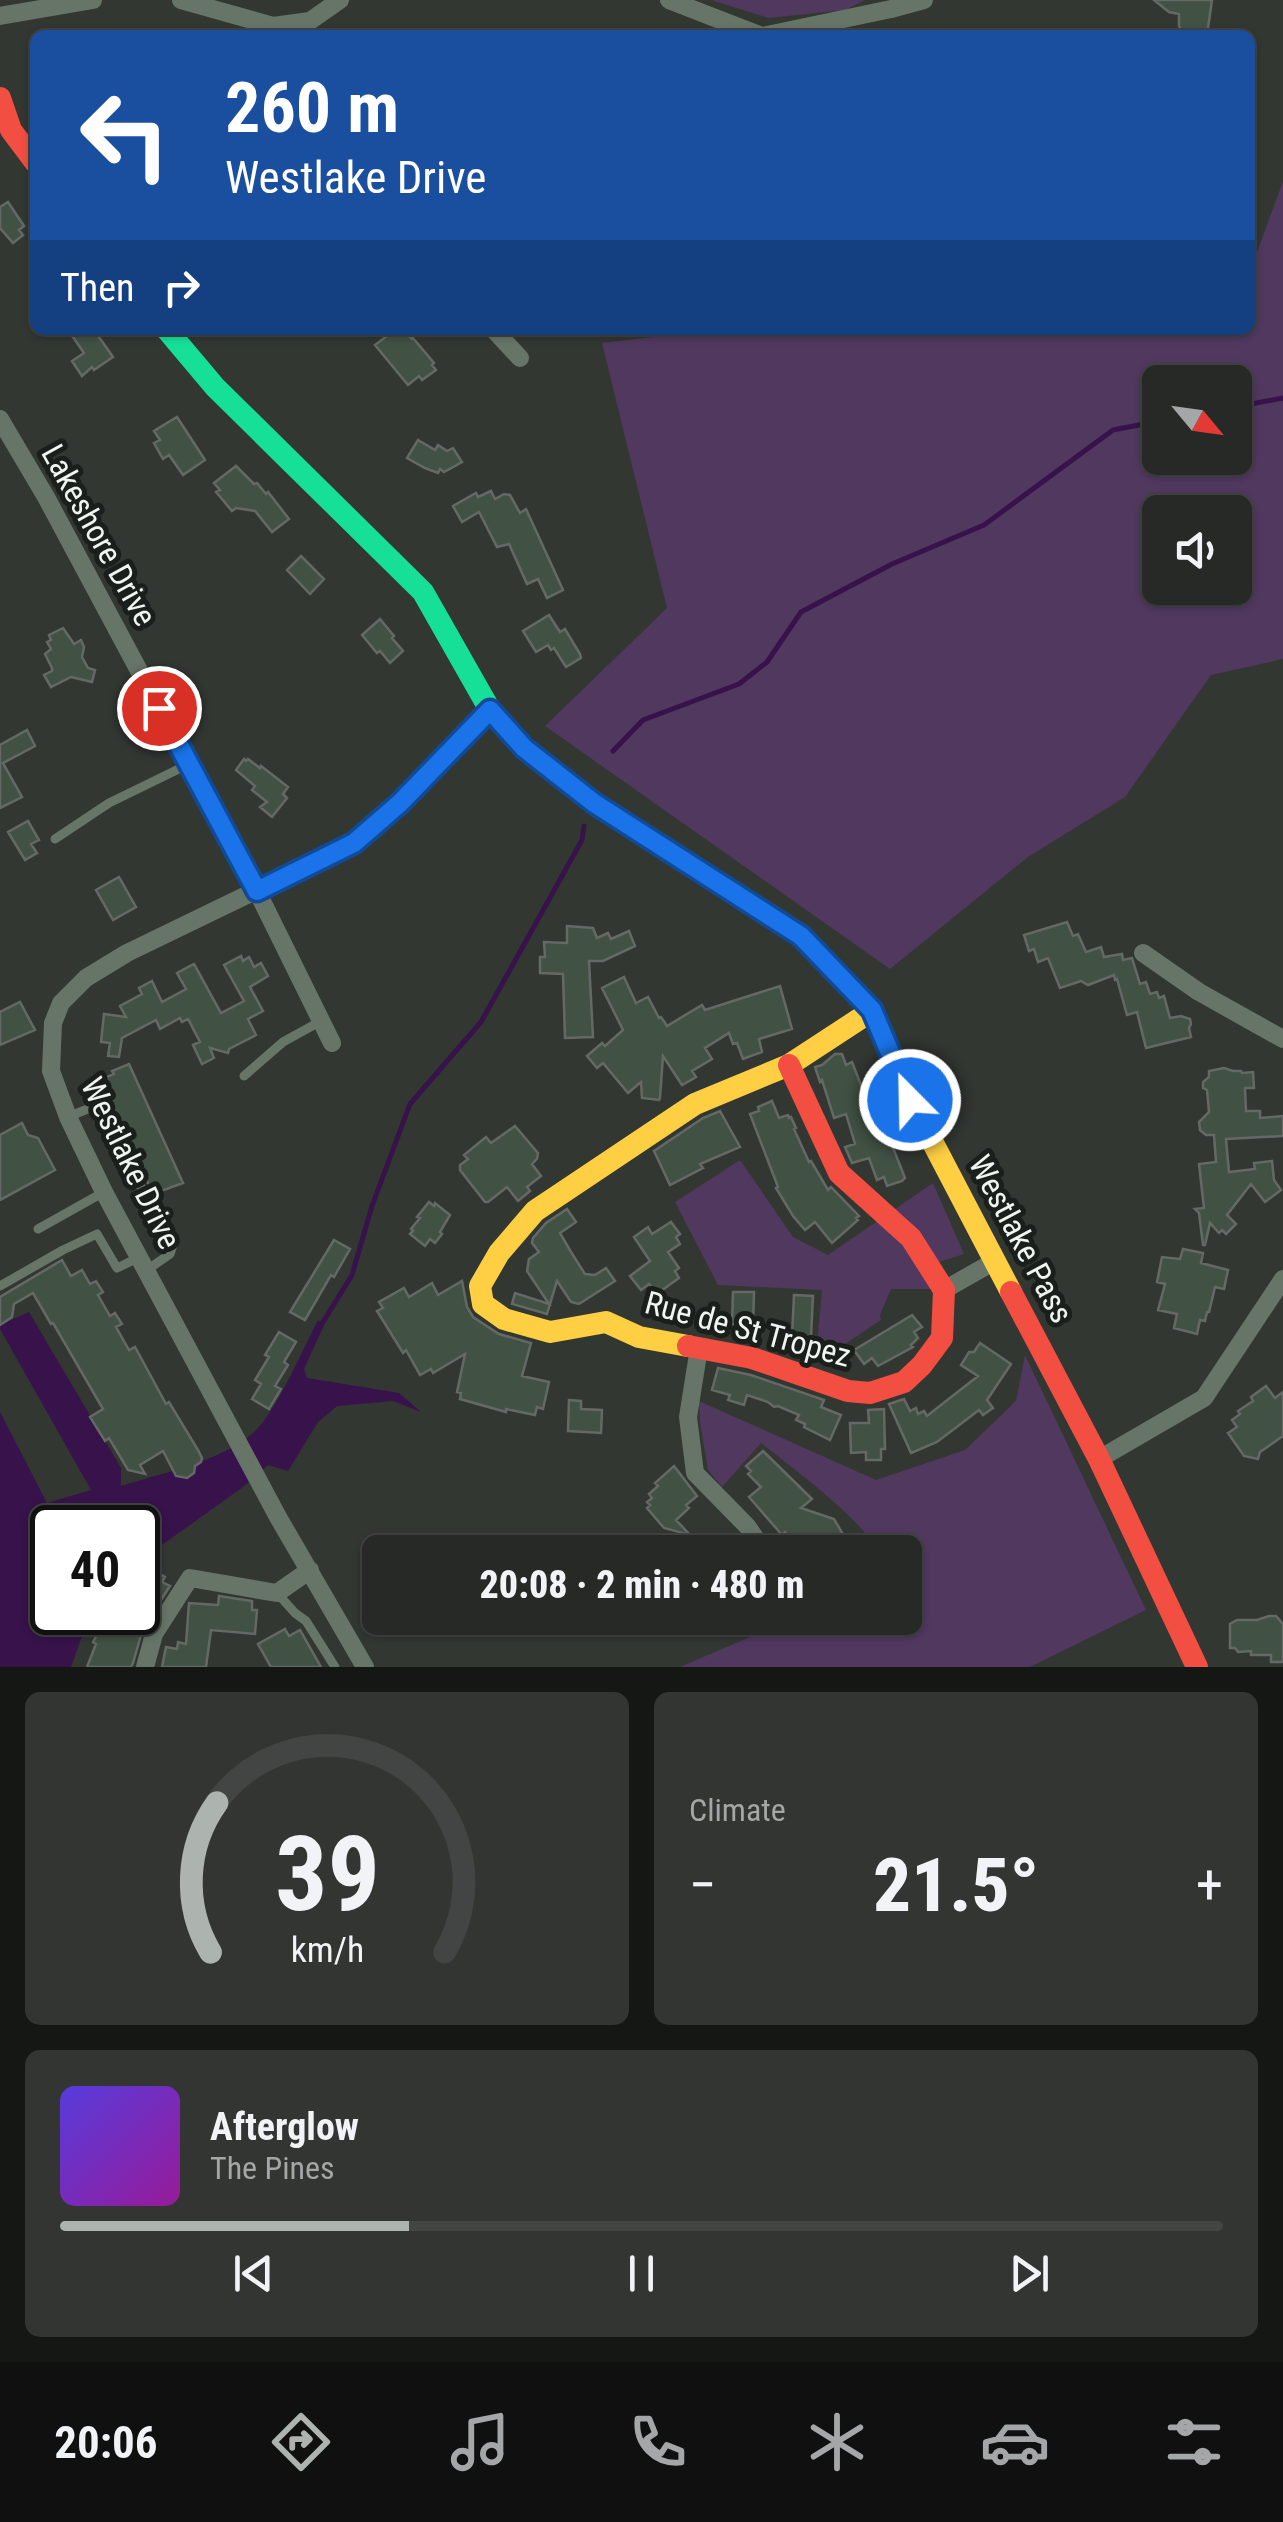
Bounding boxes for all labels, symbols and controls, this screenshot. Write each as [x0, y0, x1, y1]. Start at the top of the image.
text: 260 m [225, 67, 399, 149]
icon: left [60, 70, 190, 200]
text: Westlake Drive [225, 151, 486, 204]
icon: right [154, 260, 209, 315]
text: Then [60, 266, 134, 310]
north arrow [1142, 365, 1252, 475]
map controls [1142, 365, 1252, 605]
street label: Lakeshore Drive [34, 438, 164, 632]
button: sound [1142, 495, 1252, 605]
pin [117, 666, 202, 751]
icon: arrive [132, 681, 187, 736]
position arrow [858, 1048, 962, 1152]
street label: Westlake Drive [73, 1071, 189, 1255]
street label: Westlake Pass [961, 1149, 1081, 1329]
street label: Rue de St Tropez [641, 1283, 855, 1375]
speed limit sign: 40 [30, 1505, 160, 1635]
text: 20:08 · 2 min · 480 m [480, 1563, 804, 1607]
text: Climate [689, 1791, 786, 1829]
text: 39 [274, 1814, 380, 1935]
text: 21.5° [873, 1841, 1039, 1929]
text: − [689, 1853, 717, 1917]
text: + [1196, 1853, 1223, 1917]
text: km/h [290, 1929, 364, 1971]
text: Afterglow [210, 2105, 359, 2149]
text: The Pines [210, 2149, 335, 2187]
icon: previous [226, 2246, 281, 2301]
icon: pause [614, 2246, 669, 2301]
icon: next [1002, 2246, 1057, 2301]
icon: directions [266, 2407, 336, 2477]
icon: music [445, 2407, 515, 2477]
icon: phone [623, 2407, 693, 2477]
icon: climate [802, 2407, 872, 2477]
icon: car [980, 2407, 1050, 2477]
icon: filters [1159, 2407, 1229, 2477]
text: 20:06 [54, 2416, 158, 2469]

